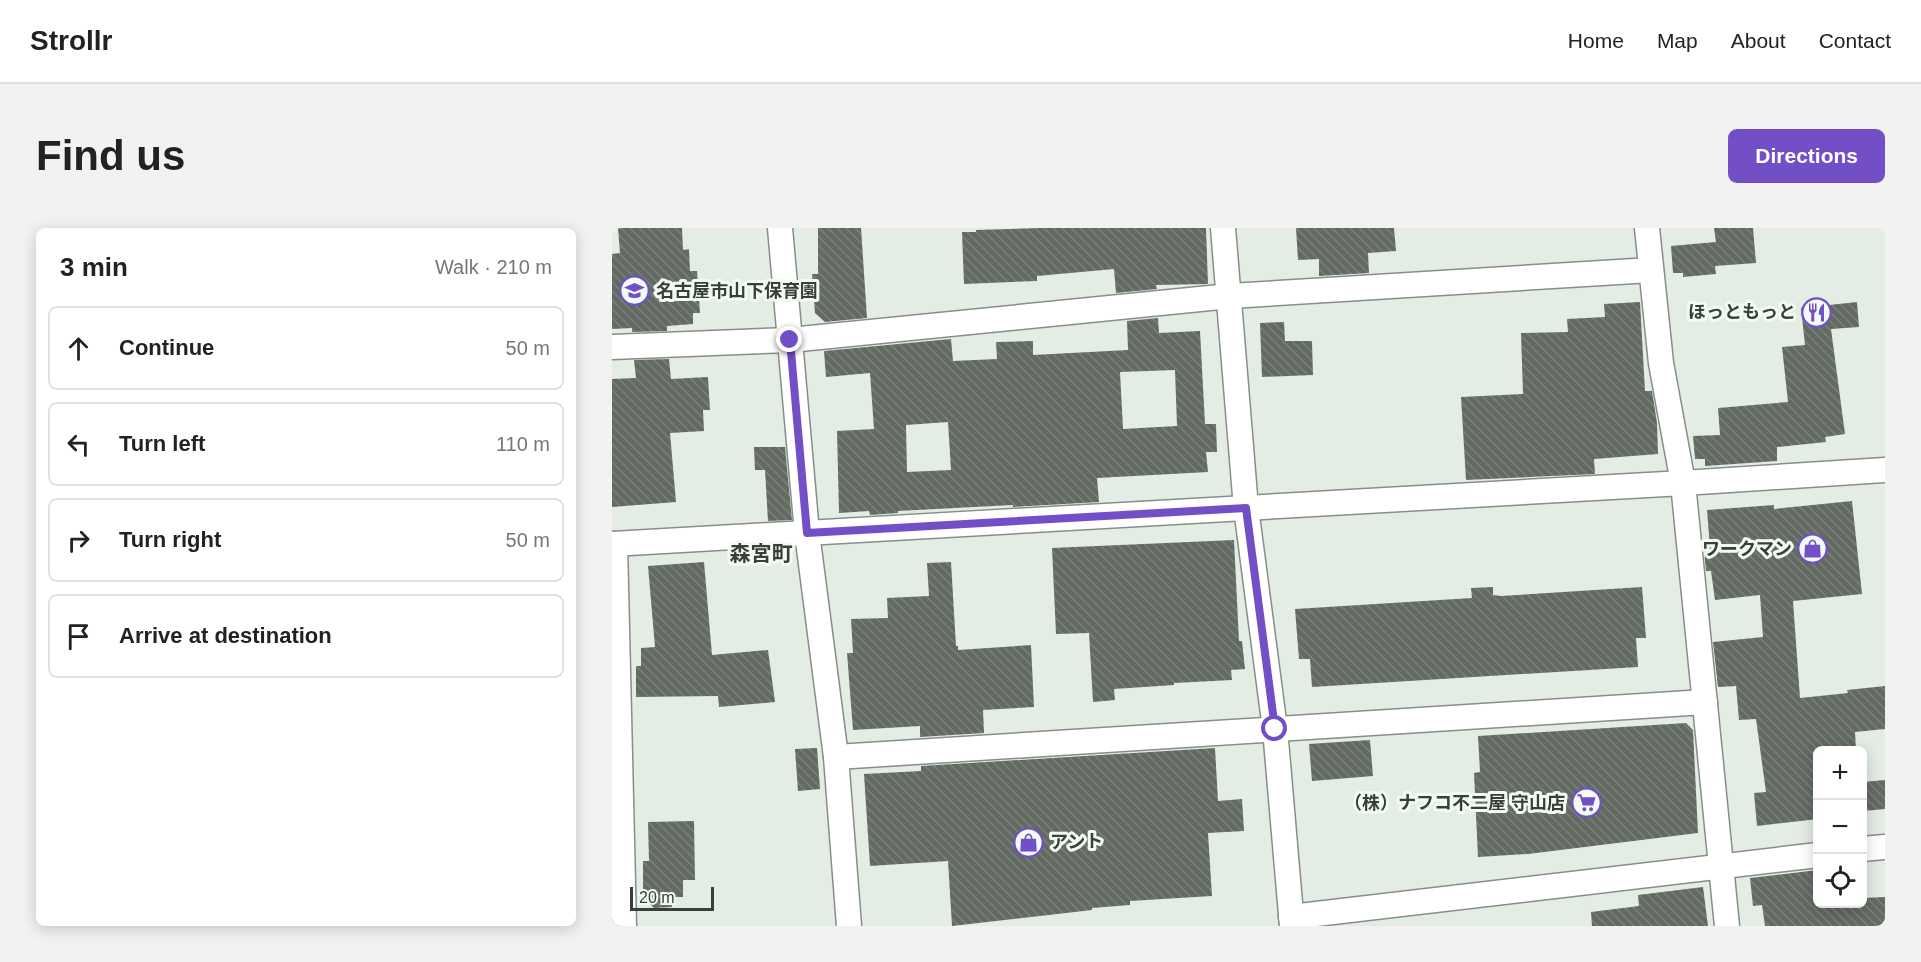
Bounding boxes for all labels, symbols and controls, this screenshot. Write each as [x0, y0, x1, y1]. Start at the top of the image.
text: Strollr [30, 25, 112, 56]
text: Home [1568, 29, 1624, 52]
text: Map [1657, 29, 1698, 52]
text: About [1731, 29, 1786, 52]
text: Contact [1819, 29, 1891, 52]
button: Directions [1728, 129, 1885, 183]
text: Find us [36, 132, 185, 179]
text: 3 min [60, 252, 128, 282]
text: Walk · 210 m [435, 256, 552, 278]
school or university icon: 名古屋市山下保育園 [619, 275, 651, 307]
place label: 名古屋市山下保育園 [656, 281, 818, 301]
restaurant icon: ほっともっと [1801, 296, 1833, 328]
place label: ほっともっと [1688, 302, 1796, 322]
route end [776, 326, 802, 352]
icon: ahead [62, 332, 95, 365]
text: Continue [119, 335, 214, 360]
text: 50 m [506, 337, 550, 359]
icon: left [62, 428, 95, 461]
text: Turn left [119, 431, 205, 456]
text: 110 m [496, 433, 550, 455]
icon: right [62, 524, 95, 557]
text: Turn right [119, 527, 221, 552]
text: 50 m [506, 529, 550, 551]
shop icon: ワークマン [1797, 533, 1829, 565]
place label: ワークマン [1702, 539, 1792, 559]
district label: 森宮町 [730, 542, 793, 565]
icon: arrive [62, 620, 95, 653]
text: Arrive at destination [119, 623, 332, 648]
route start [1261, 715, 1287, 741]
map controls [1813, 746, 1867, 908]
button: + [1813, 746, 1867, 800]
supermarket icon: （株）ナフコ不二屋 守山店 [1570, 787, 1602, 819]
place label: （株）ナフコ不二屋 守山店 [1344, 793, 1565, 813]
button: − [1813, 800, 1867, 854]
shop icon: アント [1013, 826, 1045, 858]
place label: アント [1050, 832, 1103, 852]
button: locate [1813, 854, 1867, 908]
scale bar [630, 884, 714, 912]
text: 20 m [639, 889, 675, 906]

